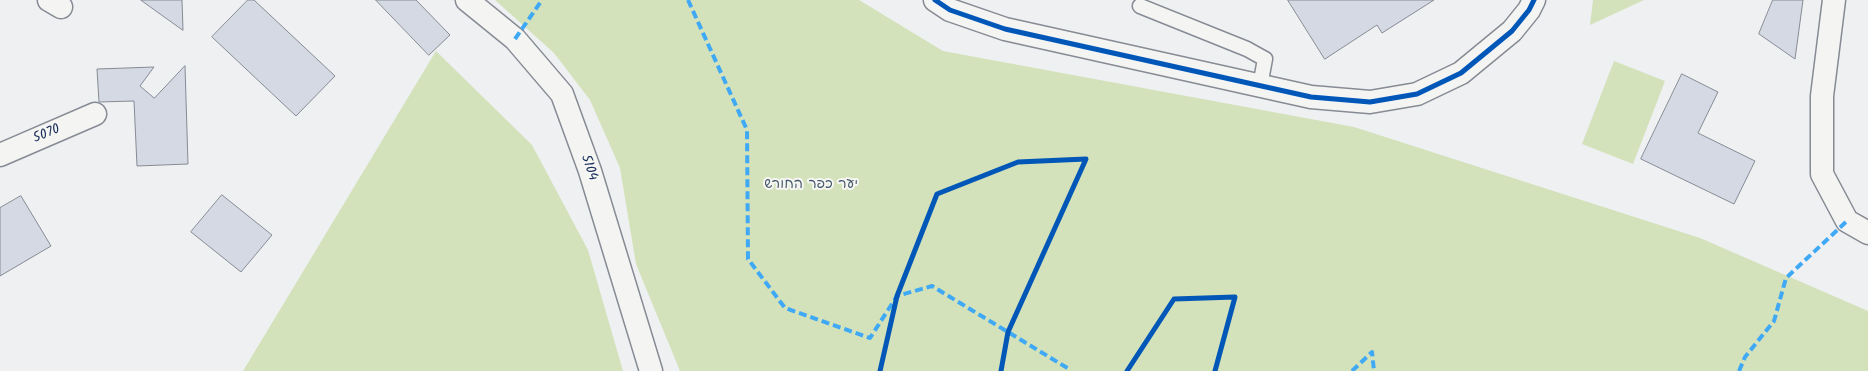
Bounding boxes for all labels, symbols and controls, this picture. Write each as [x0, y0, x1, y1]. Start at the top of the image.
street label: 5070 [31, 122, 63, 148]
street label: 5104 [576, 153, 600, 183]
park label: יער כפר החורש [764, 178, 858, 194]

